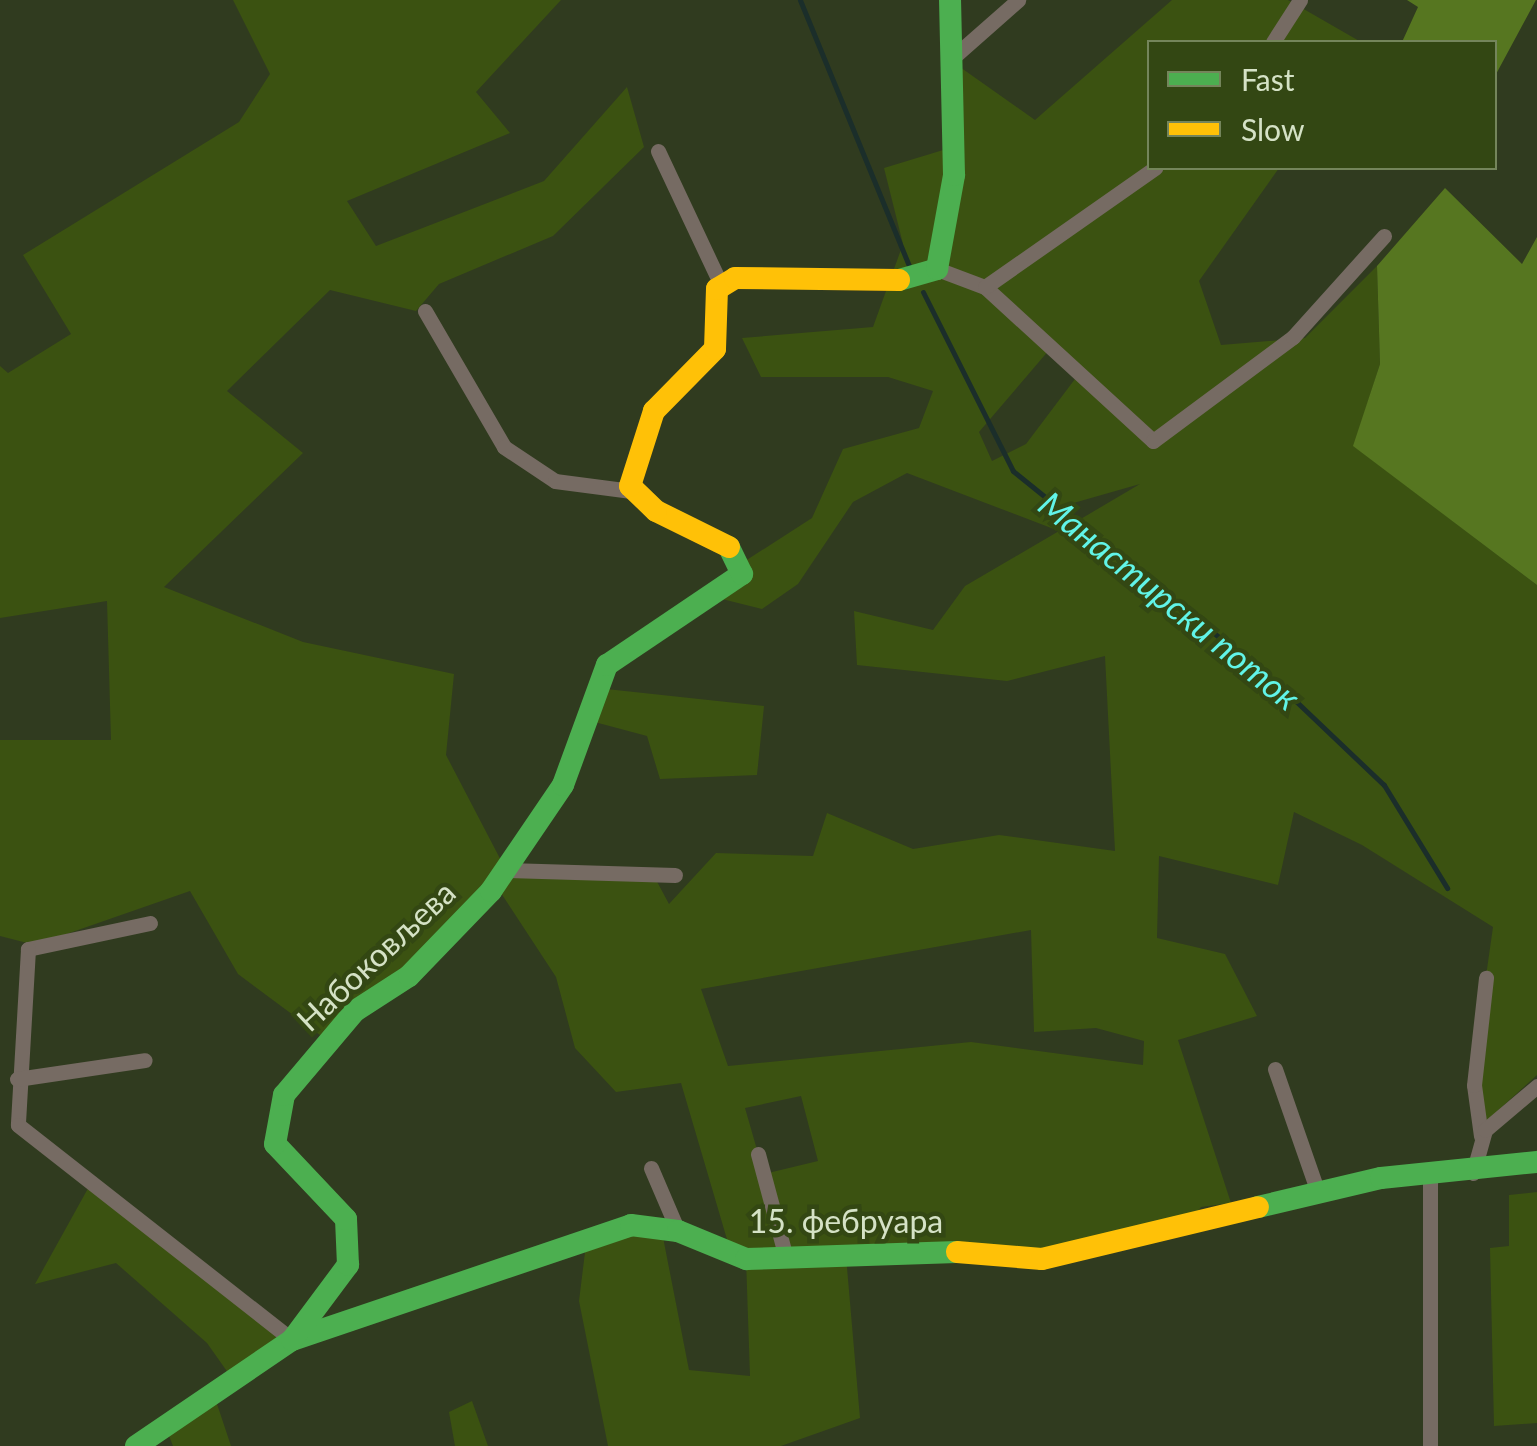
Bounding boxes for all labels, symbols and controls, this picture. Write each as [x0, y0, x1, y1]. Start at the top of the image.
legend [1147, 40, 1497, 170]
text: Fast [1241, 61, 1295, 97]
text: Slow [1241, 111, 1304, 147]
water label: Манастирски поток [1031, 482, 1309, 718]
street label: Набоковљева [289, 873, 463, 1039]
street label: 15. фебруара [749, 1202, 943, 1240]

